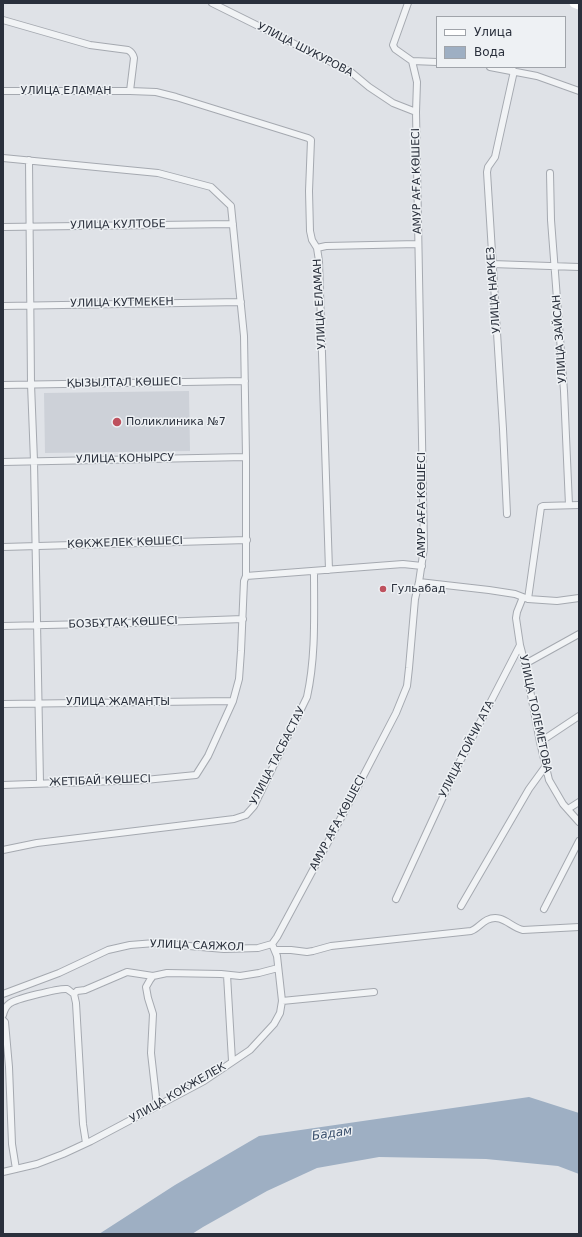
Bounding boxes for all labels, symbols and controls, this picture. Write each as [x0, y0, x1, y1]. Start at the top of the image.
legend [436, 16, 566, 68]
street label: УЛИЦА ШУКУРОВА [255, 20, 355, 80]
text: Улица [474, 25, 512, 39]
text: Вода [474, 45, 505, 59]
street label: УЛИЦА ЕЛАМАН [21, 84, 111, 98]
street label: АМУР АҒА КӨШЕСІ [409, 128, 425, 234]
street label: УЛИЦА КУЛТОБЕ [70, 218, 166, 232]
street label: УЛИЦА НАРКЕЗ [484, 246, 504, 334]
street label: УЛИЦА ЕЛАМАН [311, 258, 329, 350]
street label: УЛИЦА ЗАЙСАН [550, 294, 570, 384]
street label: УЛИЦА КУТМЕКЕН [70, 295, 174, 311]
street label: ҚЫЗЫЛТАЛ КӨШЕСІ [67, 375, 181, 391]
place label: Поликлиника №7 [126, 415, 226, 429]
marker: Поликлиника №7 [111, 416, 123, 428]
street label: УЛИЦА КОНЫРСУ [76, 452, 174, 466]
street label: АМУР АҒА КӨШЕСІ [415, 452, 429, 558]
street label: КӨКЖЕЛЕК КӨШЕСІ [67, 534, 183, 552]
place label: Гульабад [391, 582, 446, 596]
marker: Гульабад [378, 584, 388, 594]
street label: БОЗБҰТАҚ КӨШЕСІ [68, 614, 178, 632]
street label: УЛИЦА ТОЛЕМЕТОВА [516, 654, 554, 774]
street label: УЛИЦА ЖАМАНТЫ [66, 695, 170, 709]
street label: УЛИЦА ТОЙЧИ АТА [437, 698, 497, 800]
street label: УЛИЦА ТАСБАСТАУ [248, 705, 308, 807]
street label: ЖЕТІБАЙ КӨШЕСІ [49, 773, 151, 789]
street label: АМУР АҒА КӨШЕСІ [307, 773, 369, 873]
street label: УЛИЦА САЯЖОЛ [150, 938, 244, 954]
street label: УЛИЦА КОКЖЕЛЕК [128, 1060, 228, 1126]
water label: Бадам [311, 1124, 353, 1144]

